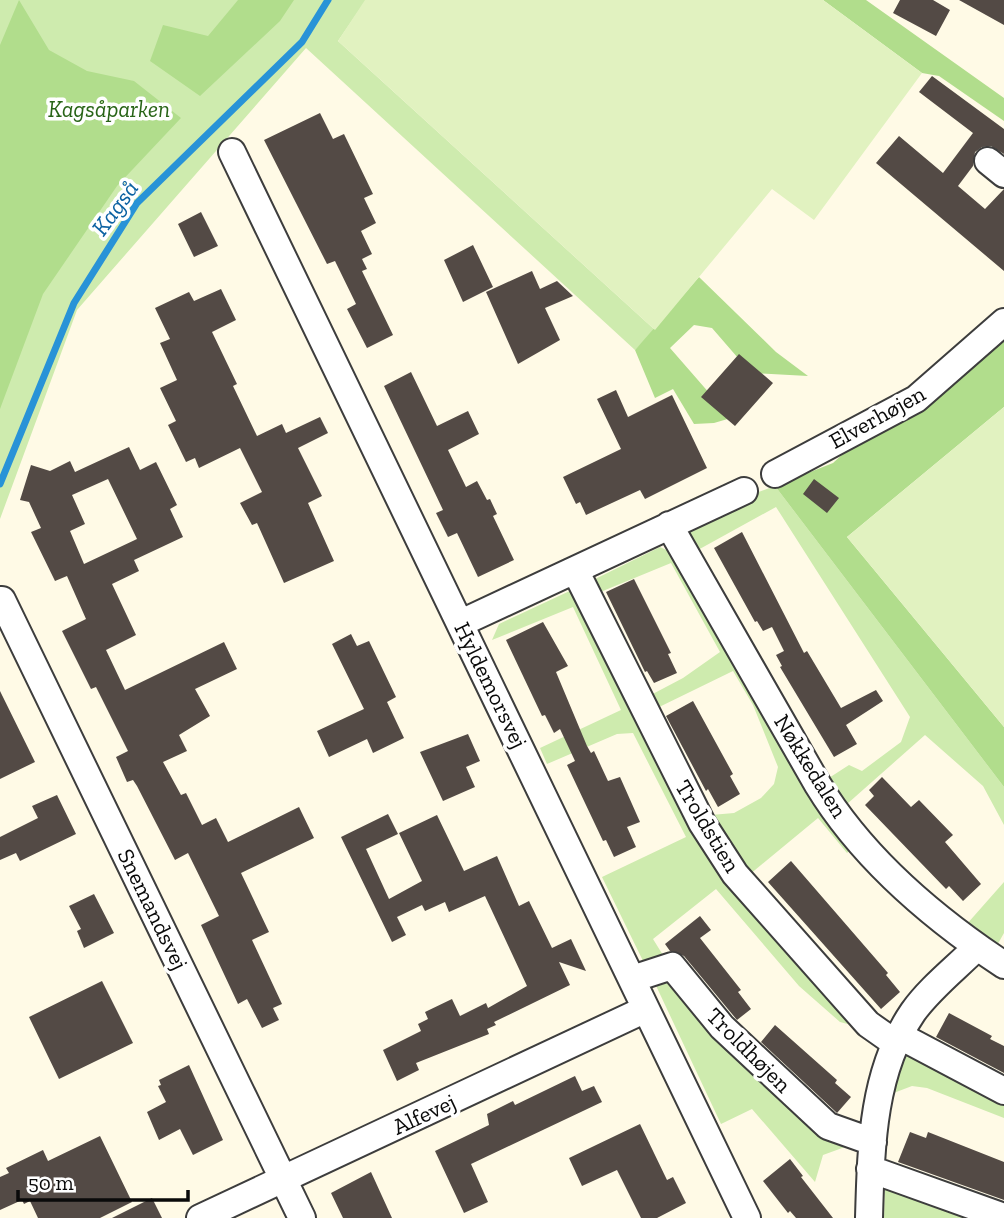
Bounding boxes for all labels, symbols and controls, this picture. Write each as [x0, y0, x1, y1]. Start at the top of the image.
park label: Kagsåparken [48, 95, 170, 123]
water label: Kagså [85, 174, 144, 241]
street label: Elverhøjen [824, 379, 930, 455]
street label: Hyldemorsvej [448, 617, 534, 753]
street label: Nøkkedalen [768, 709, 854, 823]
street label: Troldstien [669, 775, 747, 877]
street label: Snemandsvej [112, 844, 194, 974]
street label: Troldhøjen [701, 1002, 797, 1098]
street label: Alfevej [388, 1087, 460, 1141]
scale bar [18, 1158, 187, 1202]
text: 50 m [28, 1170, 74, 1195]

